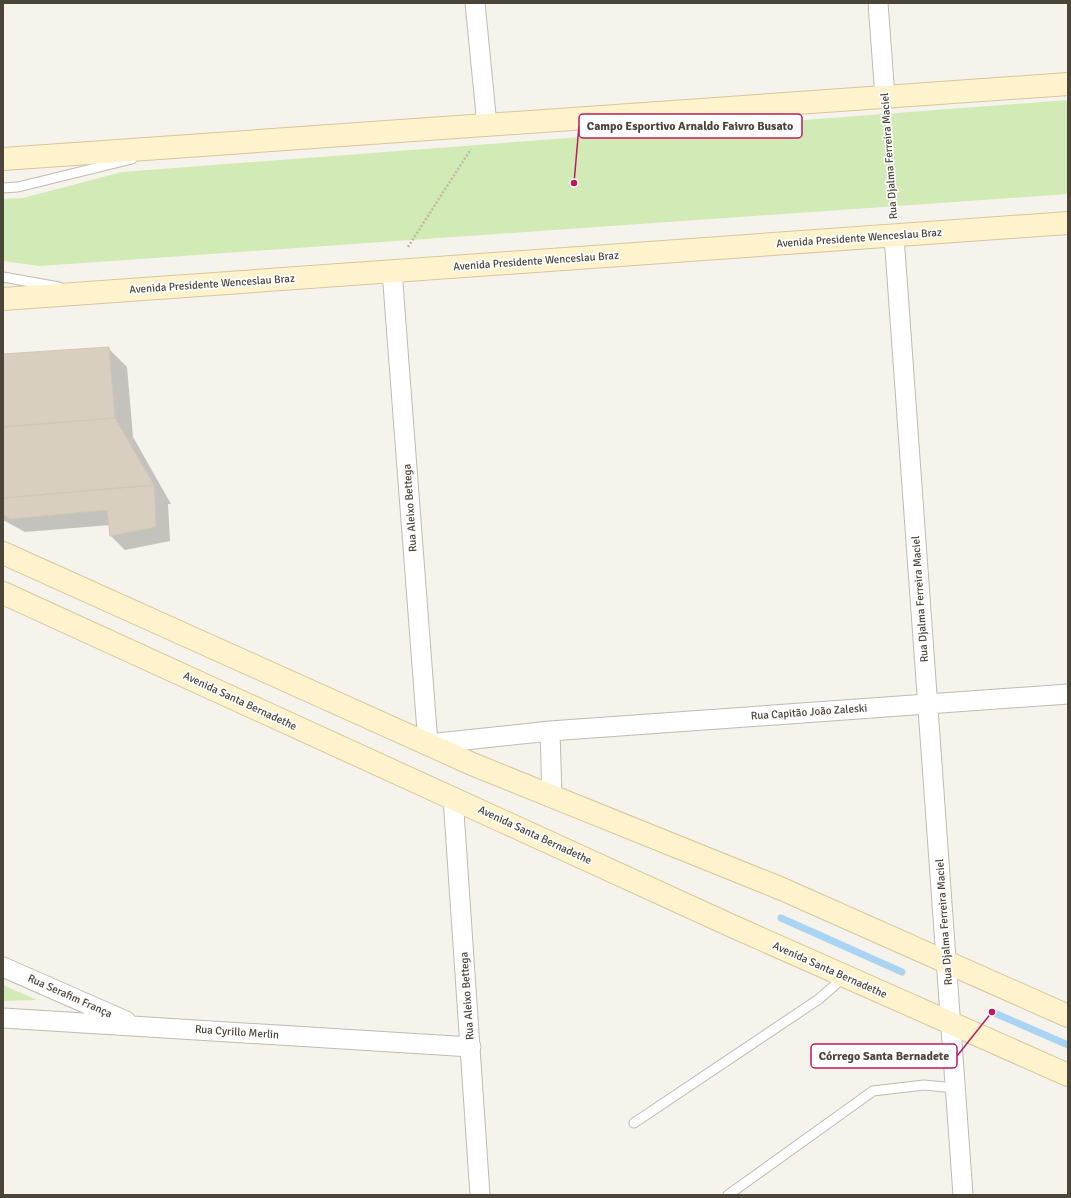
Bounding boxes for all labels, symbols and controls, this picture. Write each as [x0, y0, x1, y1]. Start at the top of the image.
street label: Rua Djalma Ferreira Maciel [878, 92, 900, 220]
callout: Campo Esportivo Arnaldo Faivro Busato [579, 114, 802, 138]
text: Campo Esportivo Arnaldo Faivro Busato [587, 119, 793, 134]
street label: Avenida Presidente Wenceslau Braz [776, 226, 942, 250]
street label: Avenida Presidente Wenceslau Braz [453, 249, 619, 273]
street label: Avenida Presidente Wenceslau Braz [129, 272, 295, 296]
street label: Rua Aleixo Bettega [400, 463, 420, 552]
street label: Rua Djalma Ferreira Maciel [909, 535, 931, 663]
street label: Avenida Santa Bernadethe [181, 669, 299, 733]
street label: Rua Capitão João Zaleski [750, 701, 868, 723]
street label: Avenida Santa Bernadethe [476, 803, 594, 867]
street label: Rua Djalma Ferreira Maciel [933, 858, 955, 986]
street label: Avenida Santa Bernadethe [771, 939, 889, 1001]
street label: Rua Aleixo Bettega [457, 951, 477, 1040]
street label: Rua Serafim França [26, 972, 115, 1021]
street label: Rua Cyrillo Merlin [194, 1023, 280, 1041]
callout: Córrego Santa Bernadete [811, 1044, 957, 1068]
text: Córrego Santa Bernadete [819, 1049, 949, 1064]

